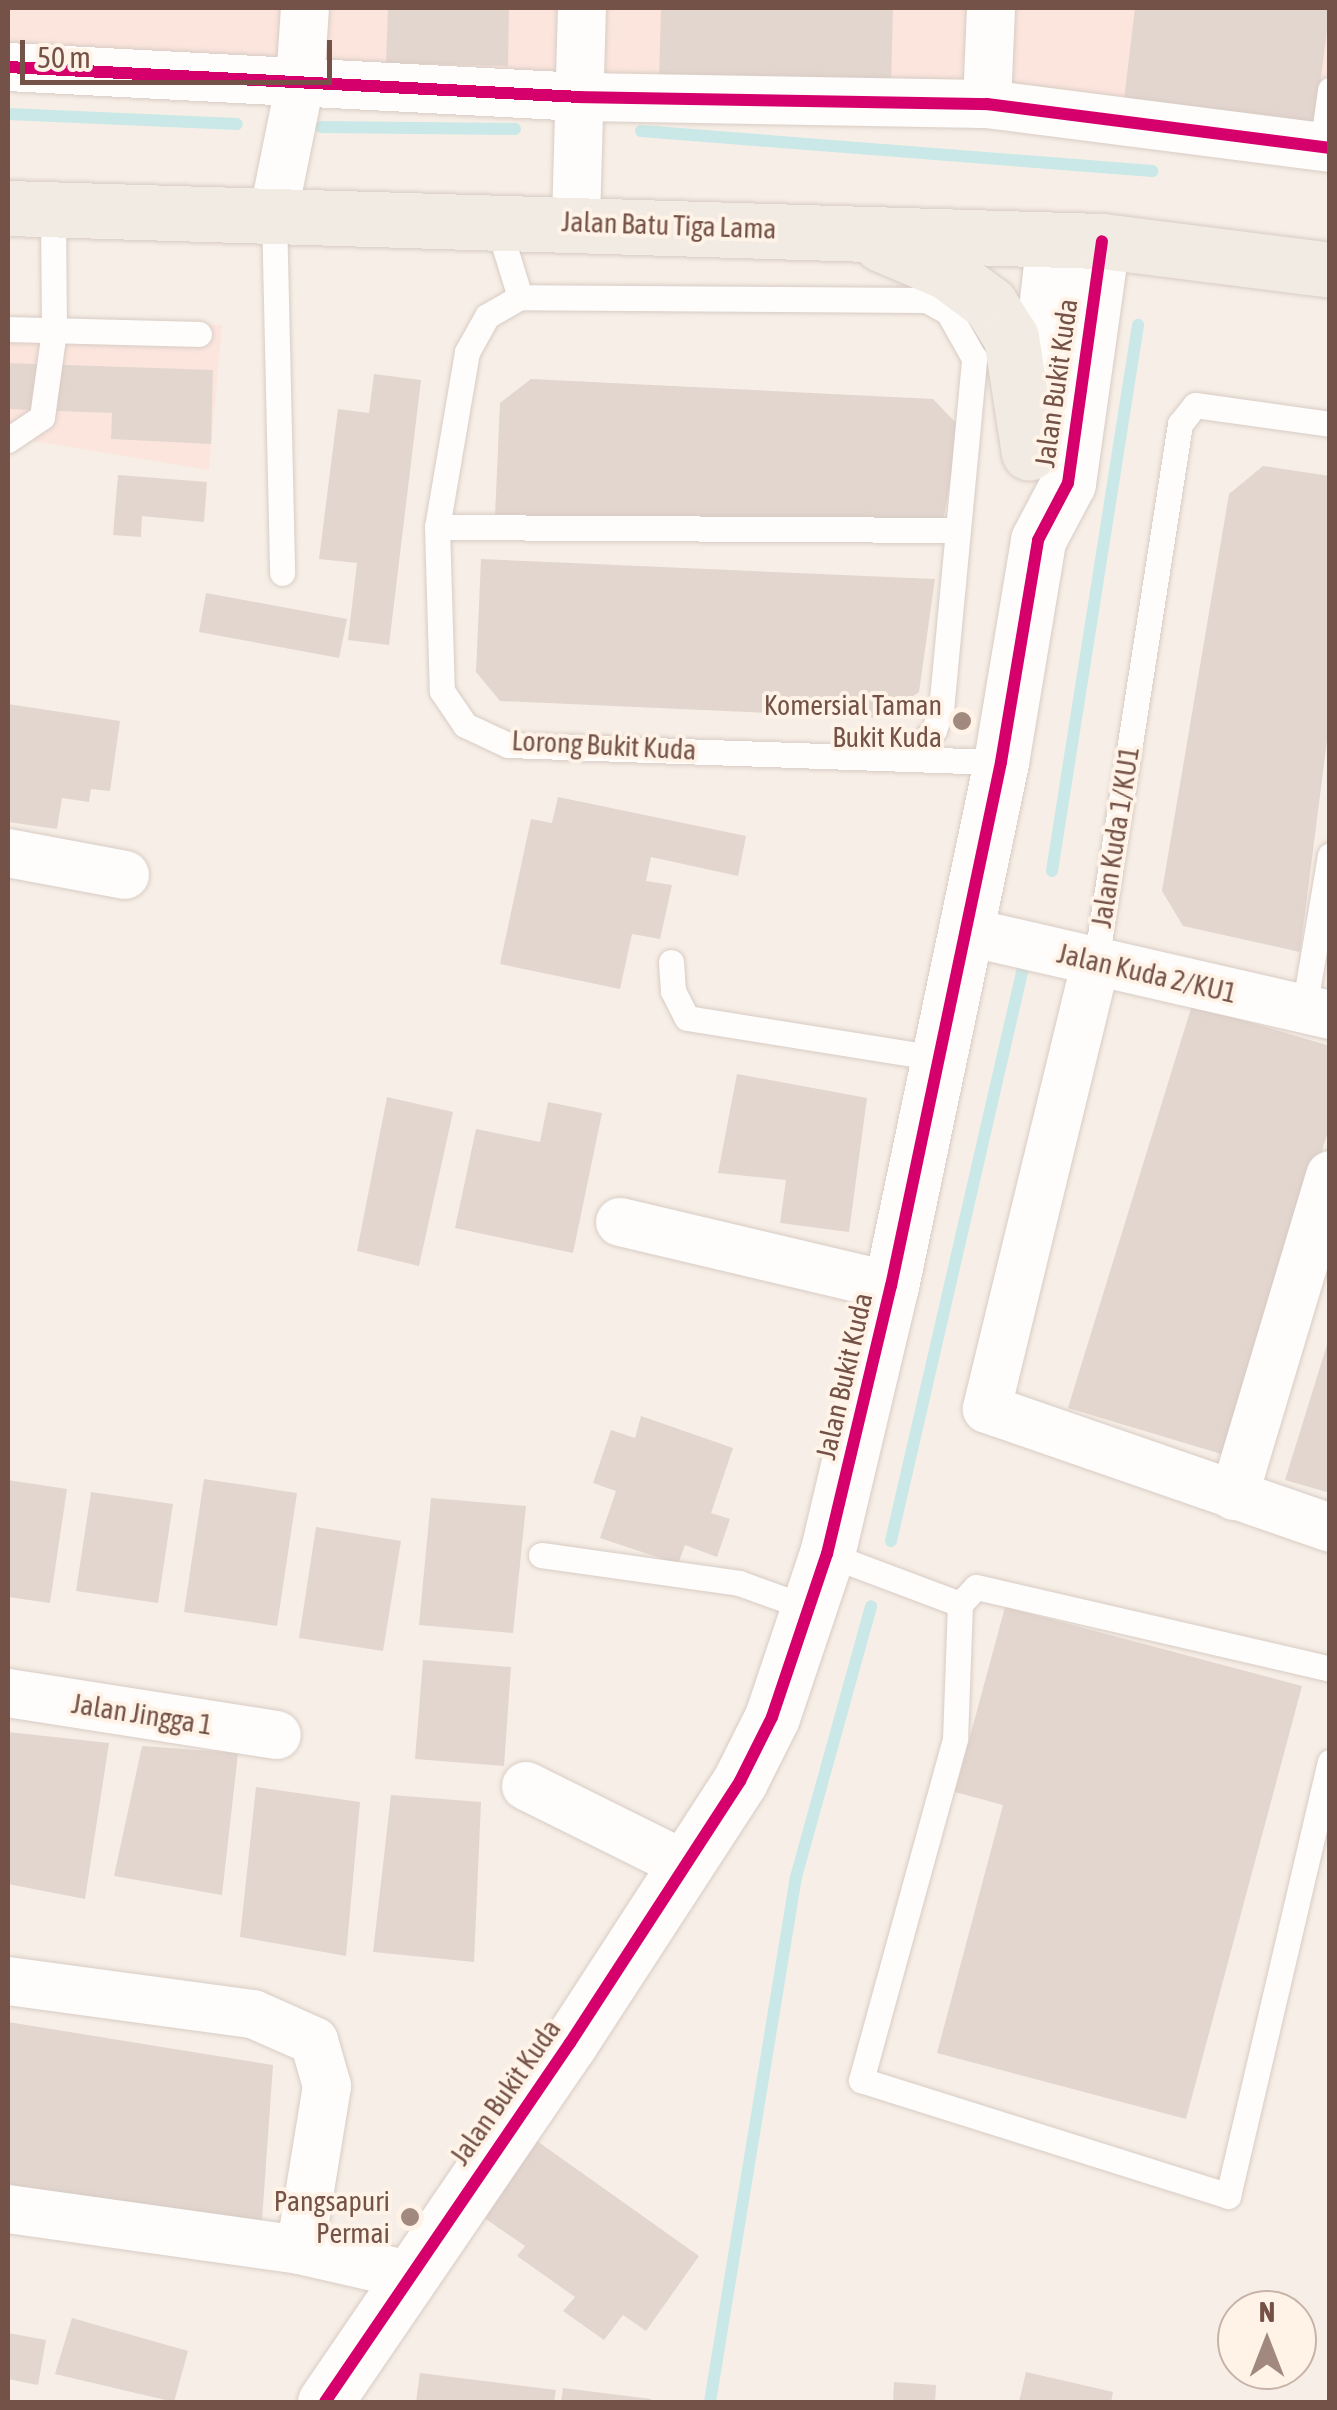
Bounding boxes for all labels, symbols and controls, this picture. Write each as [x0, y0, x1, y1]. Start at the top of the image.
scale bar [25, 20, 338, 82]
text: 50 m [37, 40, 91, 74]
street label: Jalan Batu Tiga Lama [561, 204, 777, 246]
street label: Jalan Bukit Kuda [1028, 297, 1084, 469]
place label: Komersial Taman Bukit Kuda [764, 688, 942, 754]
marker: Komersial Taman Bukit Kuda [951, 710, 973, 732]
street label: Lorong Bukit Kuda [511, 723, 697, 767]
street label: Jalan Kuda 1/KU1 [1084, 744, 1146, 930]
street label: Jalan Kuda 2/KU1 [1054, 936, 1240, 1010]
street label: Jalan Bukit Kuda [809, 1290, 879, 1462]
street label: Jalan Jingga 1 [69, 1686, 215, 1742]
street label: Jalan Bukit Kuda [443, 2013, 567, 2171]
place label: Pangsapuri Permai [274, 2184, 390, 2250]
marker: Pangsapuri Permai [399, 2206, 421, 2228]
north arrow [1217, 2290, 1317, 2390]
text: N [1259, 2296, 1275, 2328]

